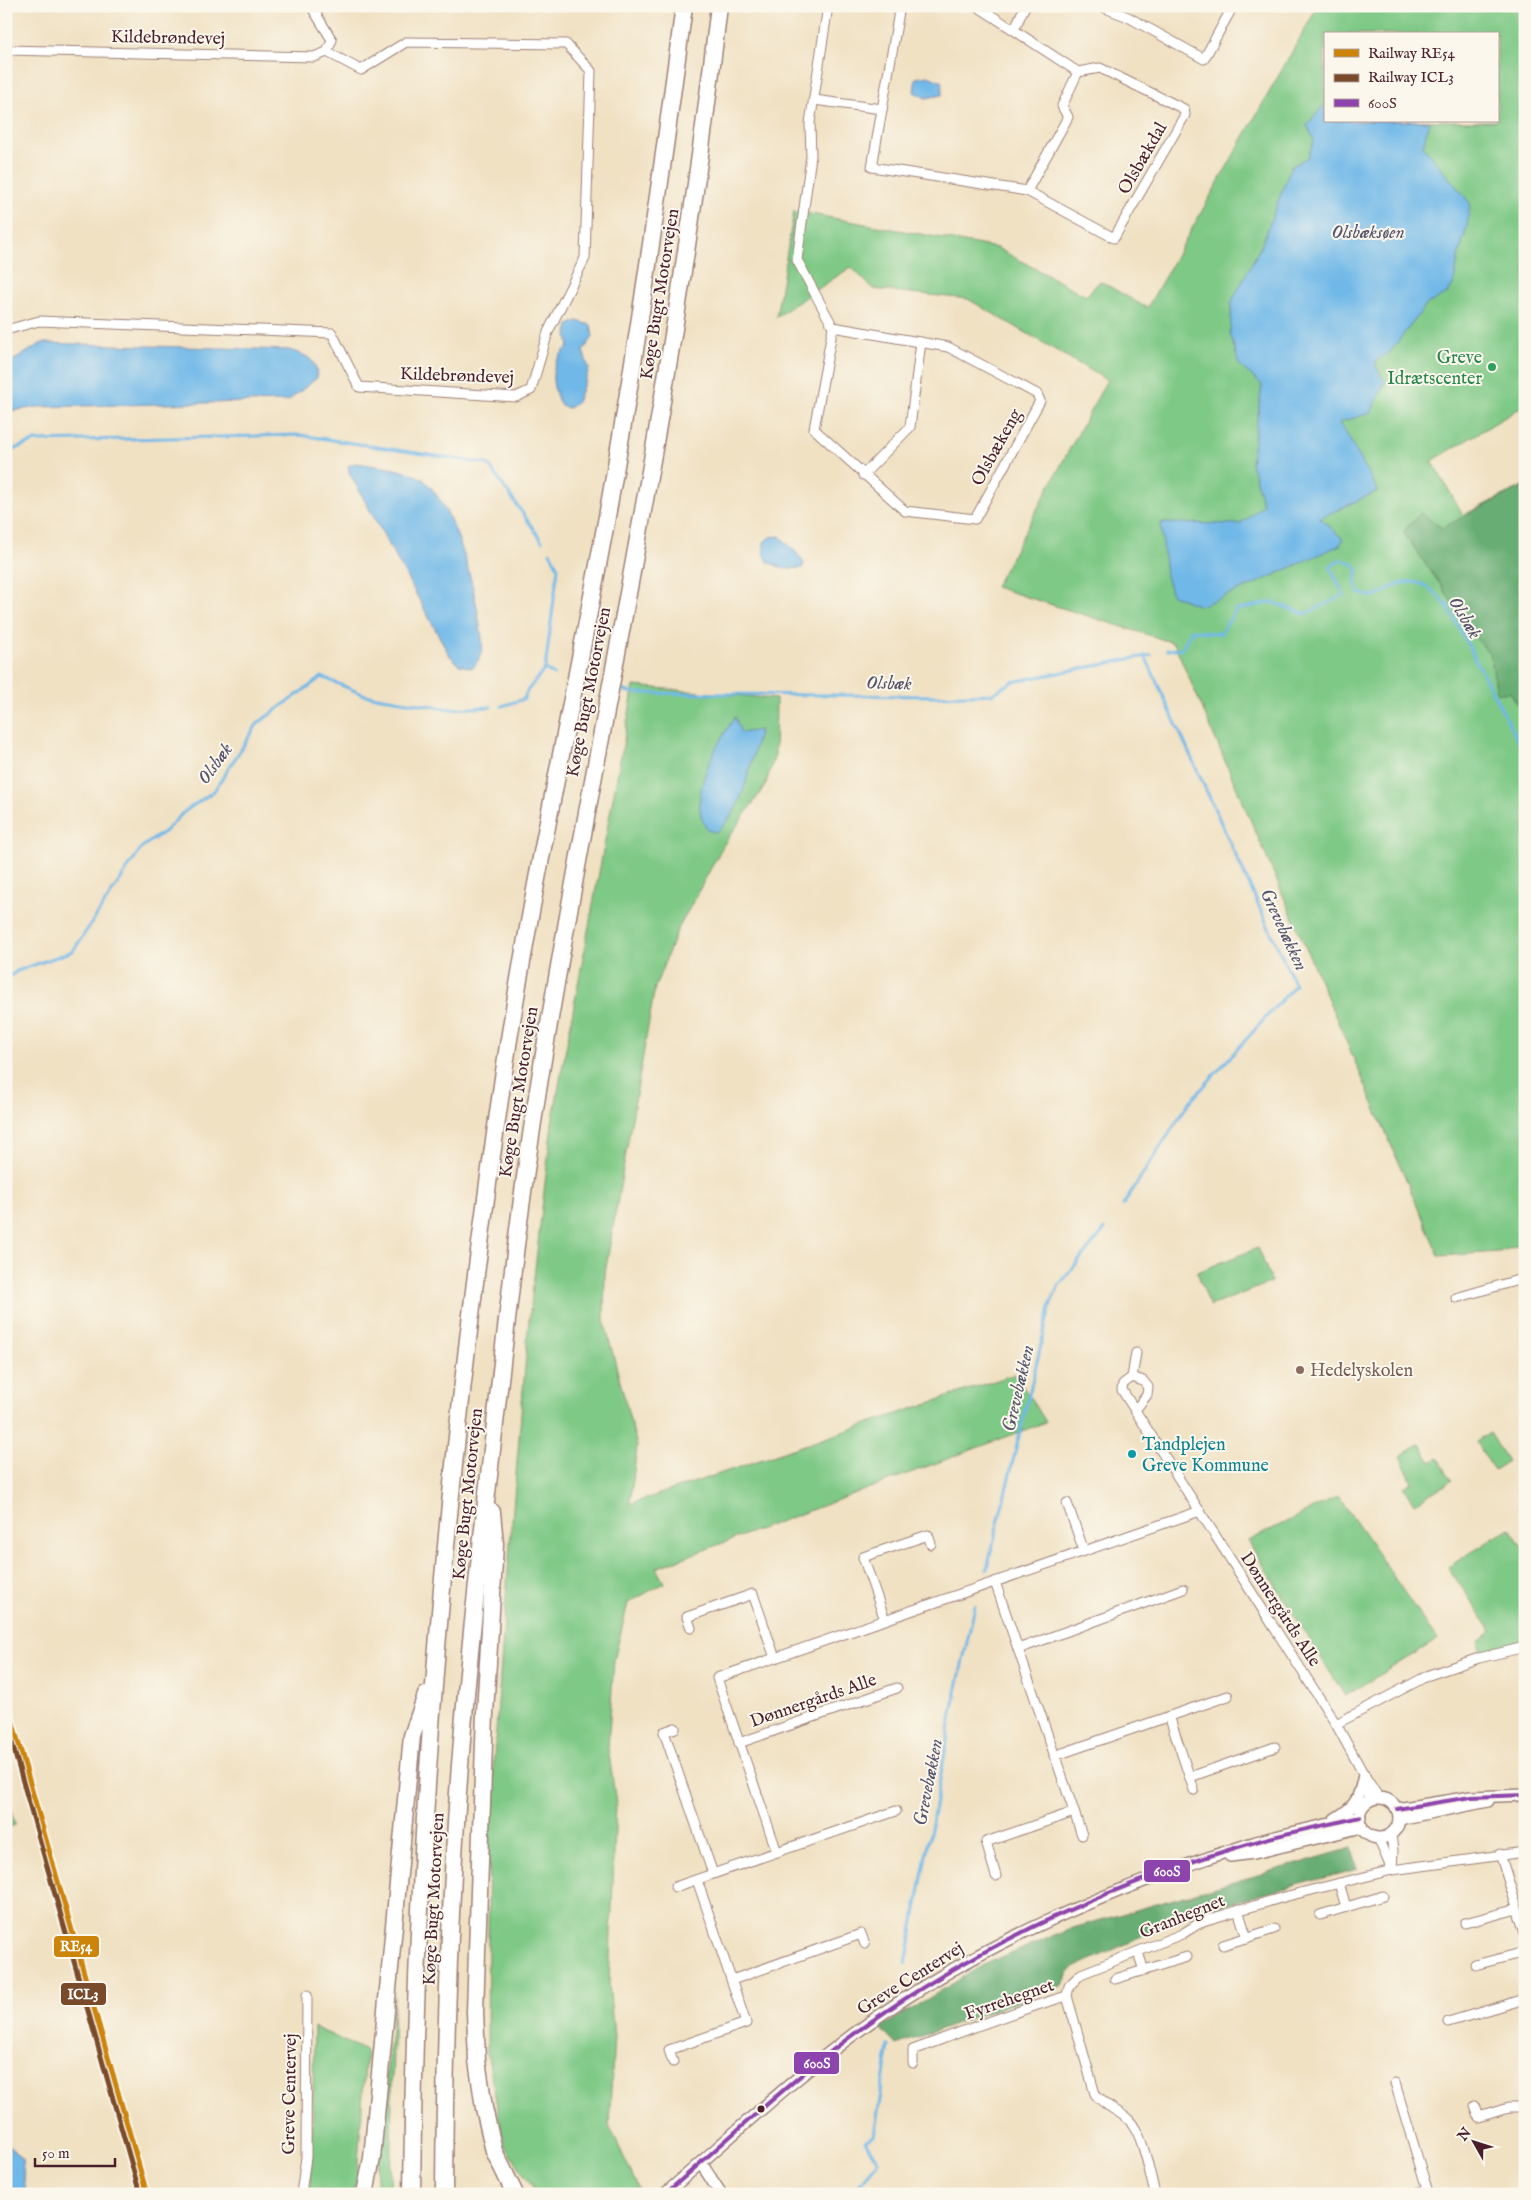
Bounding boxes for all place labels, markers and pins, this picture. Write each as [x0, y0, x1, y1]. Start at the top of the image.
place label: Greve Idrætscenter [1387, 347, 1482, 391]
marker: Greve Idrætscenter [1486, 361, 1498, 373]
place label: Hedelyskolen [1310, 1360, 1413, 1383]
marker: Hedelyskolen [1294, 1364, 1306, 1376]
place label: Tandplejen Greve Kommune [1142, 1434, 1269, 1478]
marker: Tandplejen Greve Kommune [1126, 1448, 1138, 1460]
unlabelled marker [756, 2104, 766, 2114]

